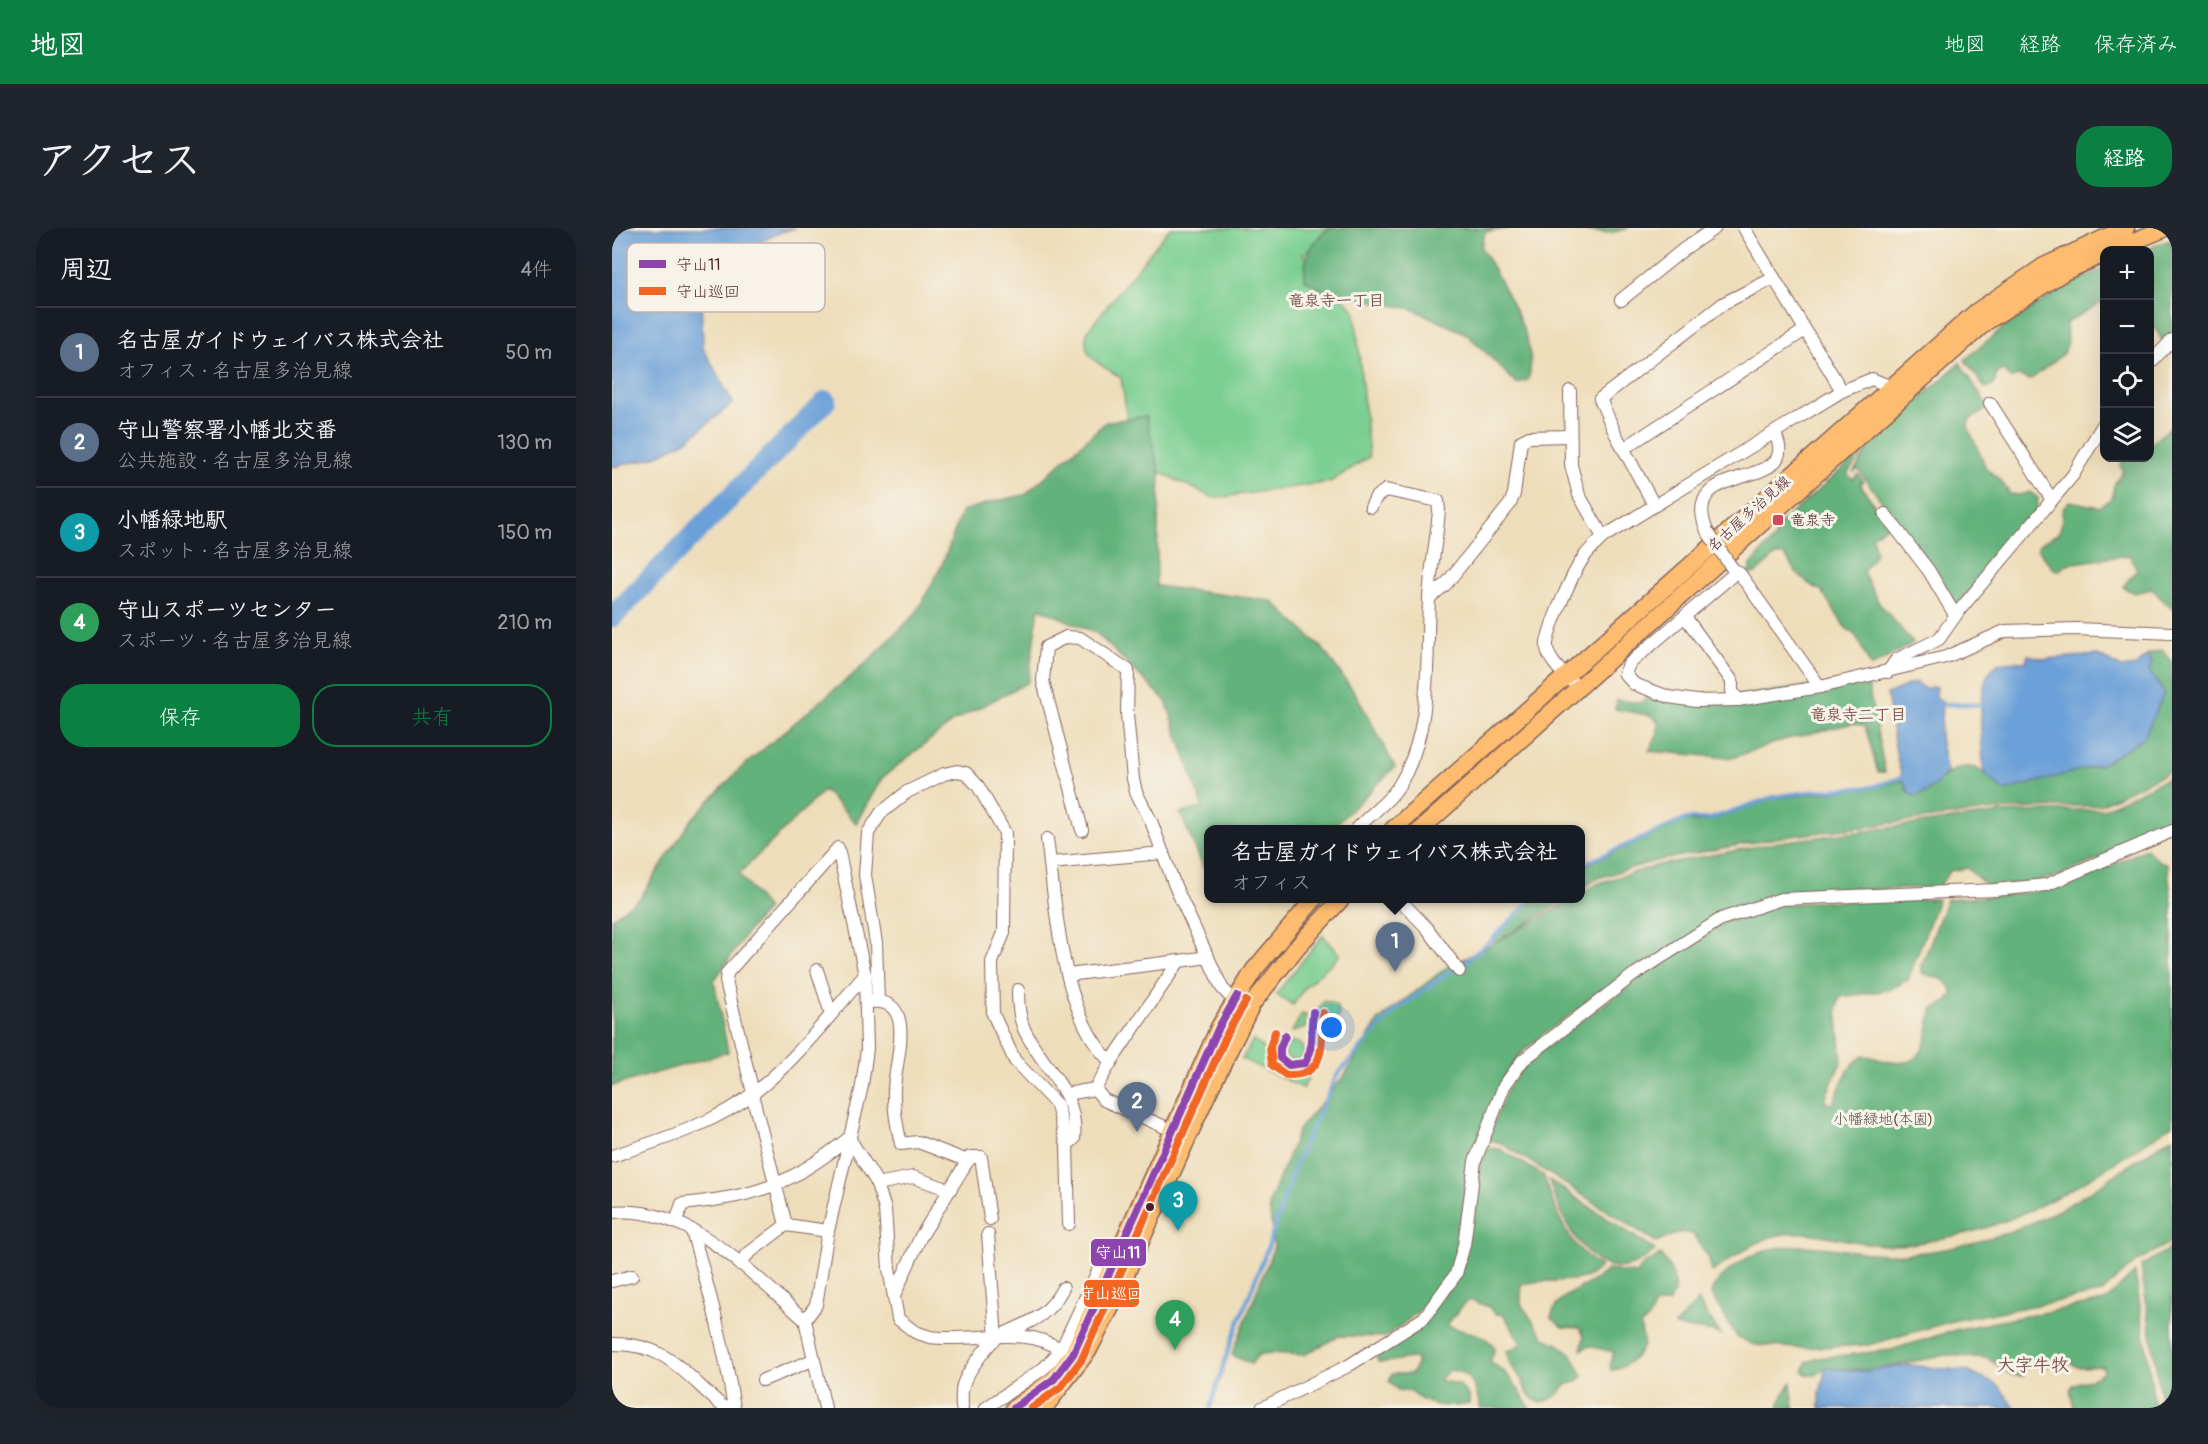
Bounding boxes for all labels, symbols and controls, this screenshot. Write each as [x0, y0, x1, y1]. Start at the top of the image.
text: 地図 [30, 28, 86, 63]
text: 地図 [1944, 31, 1986, 58]
text: 経路 [2019, 31, 2061, 58]
text: 保存済み [2094, 31, 2178, 58]
button: 経路 [2076, 126, 2172, 187]
text: アクセス [36, 135, 201, 187]
legend [627, 243, 825, 312]
map controls [2100, 246, 2154, 462]
button: + [2100, 246, 2154, 300]
text: 周辺 [60, 254, 112, 286]
text: 守山11 [676, 255, 721, 275]
text: 4件 [520, 257, 552, 282]
text: 守山巡回 [676, 282, 740, 302]
district label: 竜泉寺一丁目 [1288, 291, 1384, 311]
button: − [2100, 300, 2154, 354]
text: 名古屋ガイドウェイバス株式会社 [117, 326, 444, 354]
text: 1 [76, 340, 83, 365]
text: 50 m [505, 340, 552, 365]
button: locate [2100, 354, 2154, 408]
text: オフィス · 名古屋多治見線 [117, 358, 352, 383]
button: layers [2100, 408, 2154, 462]
text: 守山警察署小幡北交番 [117, 416, 337, 444]
text: 2 [74, 430, 85, 455]
text: 130 m [497, 430, 552, 455]
text: 公共施設 · 名古屋多治見線 [117, 448, 352, 473]
street label: 名古屋多治見線 [1704, 472, 1794, 556]
text: 小幡緑地駅 [117, 506, 227, 534]
place label: 竜泉寺 [1790, 511, 1835, 530]
marker: 竜泉寺 [1771, 513, 1785, 527]
text: 3 [74, 520, 85, 545]
text: 150 m [498, 520, 552, 545]
text: スポット · 名古屋多治見線 [117, 538, 352, 563]
text: 守山スポーツセンター [117, 596, 337, 624]
text: 4 [74, 610, 85, 635]
text: 210 m [497, 610, 552, 635]
text: スポーツ · 名古屋多治見線 [117, 628, 352, 653]
button: 保存 [60, 684, 300, 747]
button: 共有 [312, 684, 552, 747]
district label: 竜泉寺二丁目 [1810, 705, 1906, 725]
popup [1204, 825, 1585, 903]
text: 名古屋ガイドウェイバス株式会社 [1231, 838, 1558, 866]
text: オフィス [1231, 870, 1311, 895]
pin: 1 [1376, 922, 1414, 972]
your location [1317, 1013, 1346, 1042]
pin: 2 [1118, 1082, 1156, 1132]
park label: 小幡緑地(本園) [1833, 1110, 1933, 1129]
pin: 3 [1158, 1182, 1198, 1231]
unlabelled marker [1144, 1201, 1156, 1213]
line badge: 守山11 [1090, 1238, 1147, 1267]
text: 守山11 [1096, 1243, 1140, 1263]
line badge: 守山巡回 [1083, 1279, 1140, 1308]
text: 守山巡回 [1079, 1284, 1143, 1304]
pin: 4 [1156, 1300, 1194, 1350]
district label: 大字牛牧 [1997, 1354, 2069, 1377]

